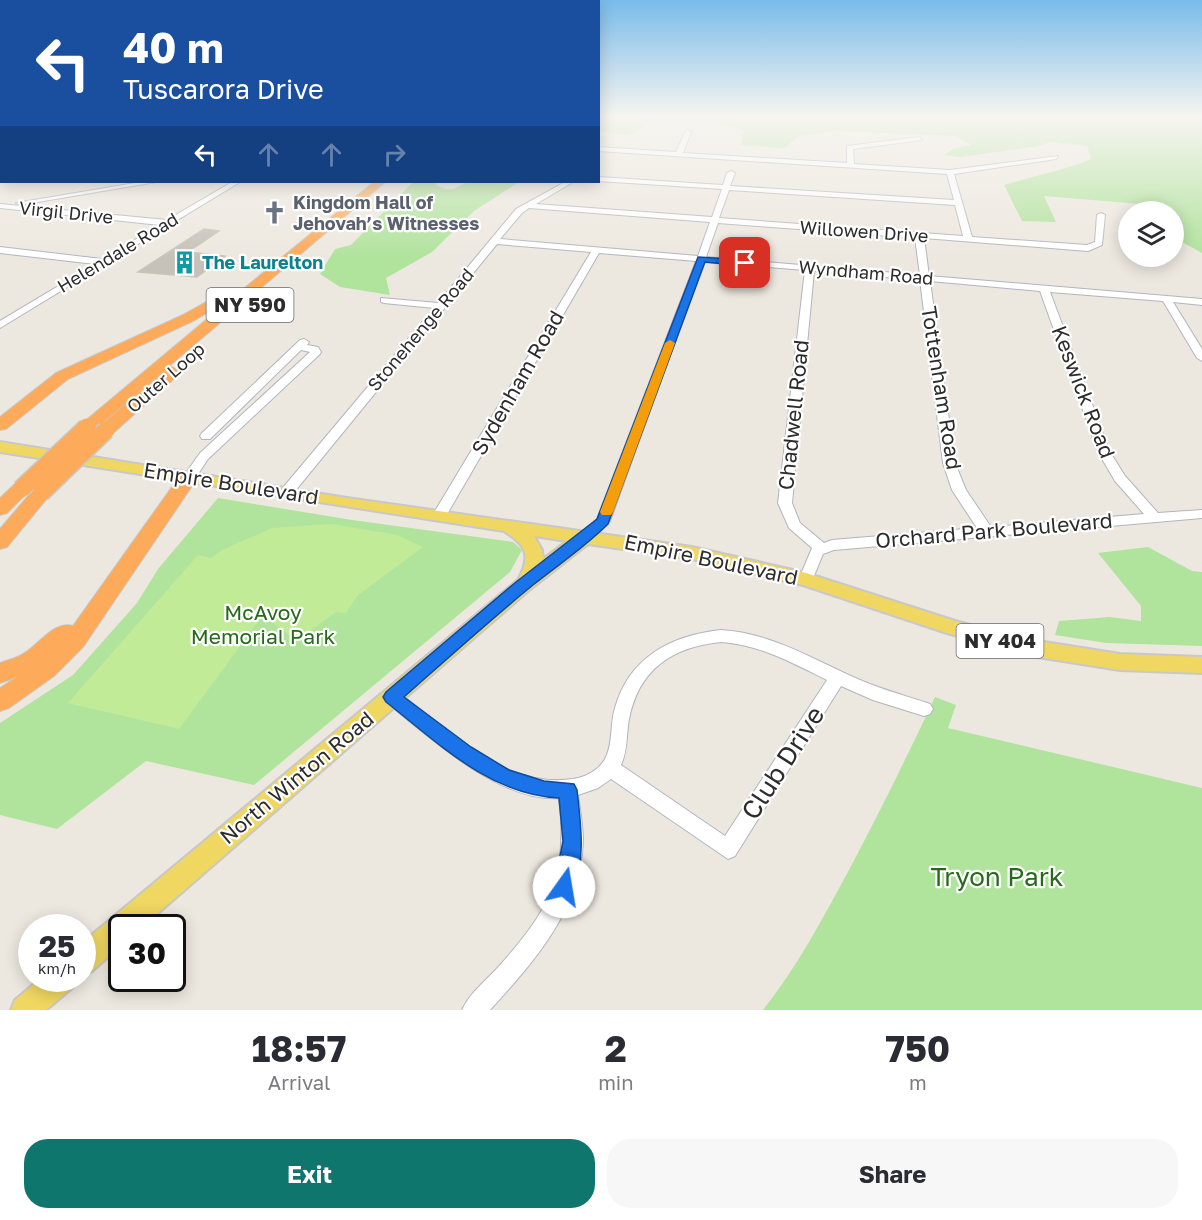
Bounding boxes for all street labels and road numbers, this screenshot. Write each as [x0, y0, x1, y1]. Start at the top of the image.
street label: Virgil Drive [18, 196, 114, 228]
street label: Helendale Road [53, 207, 182, 297]
street label: Willowen Drive [799, 216, 929, 246]
street label: Wyndham Road [798, 255, 934, 289]
street label: Stonehenge Road [363, 264, 478, 395]
road number: NY 590 [206, 288, 294, 322]
street label: Tottenham Road [916, 304, 968, 472]
street label: Sydenham Road [465, 306, 569, 459]
street label: Keswick Road [1047, 322, 1121, 462]
street label: Outer Loop [122, 337, 209, 417]
street label: Chadwell Road [772, 338, 814, 491]
street label: Empire Boulevard [142, 456, 321, 510]
street label: Orchard Park Boulevard [874, 507, 1114, 553]
street label: Empire Boulevard [622, 528, 800, 590]
road number: NY 404 [956, 624, 1044, 658]
street label: Club Drive [735, 700, 831, 825]
street label: North Winton Road [214, 705, 379, 849]

